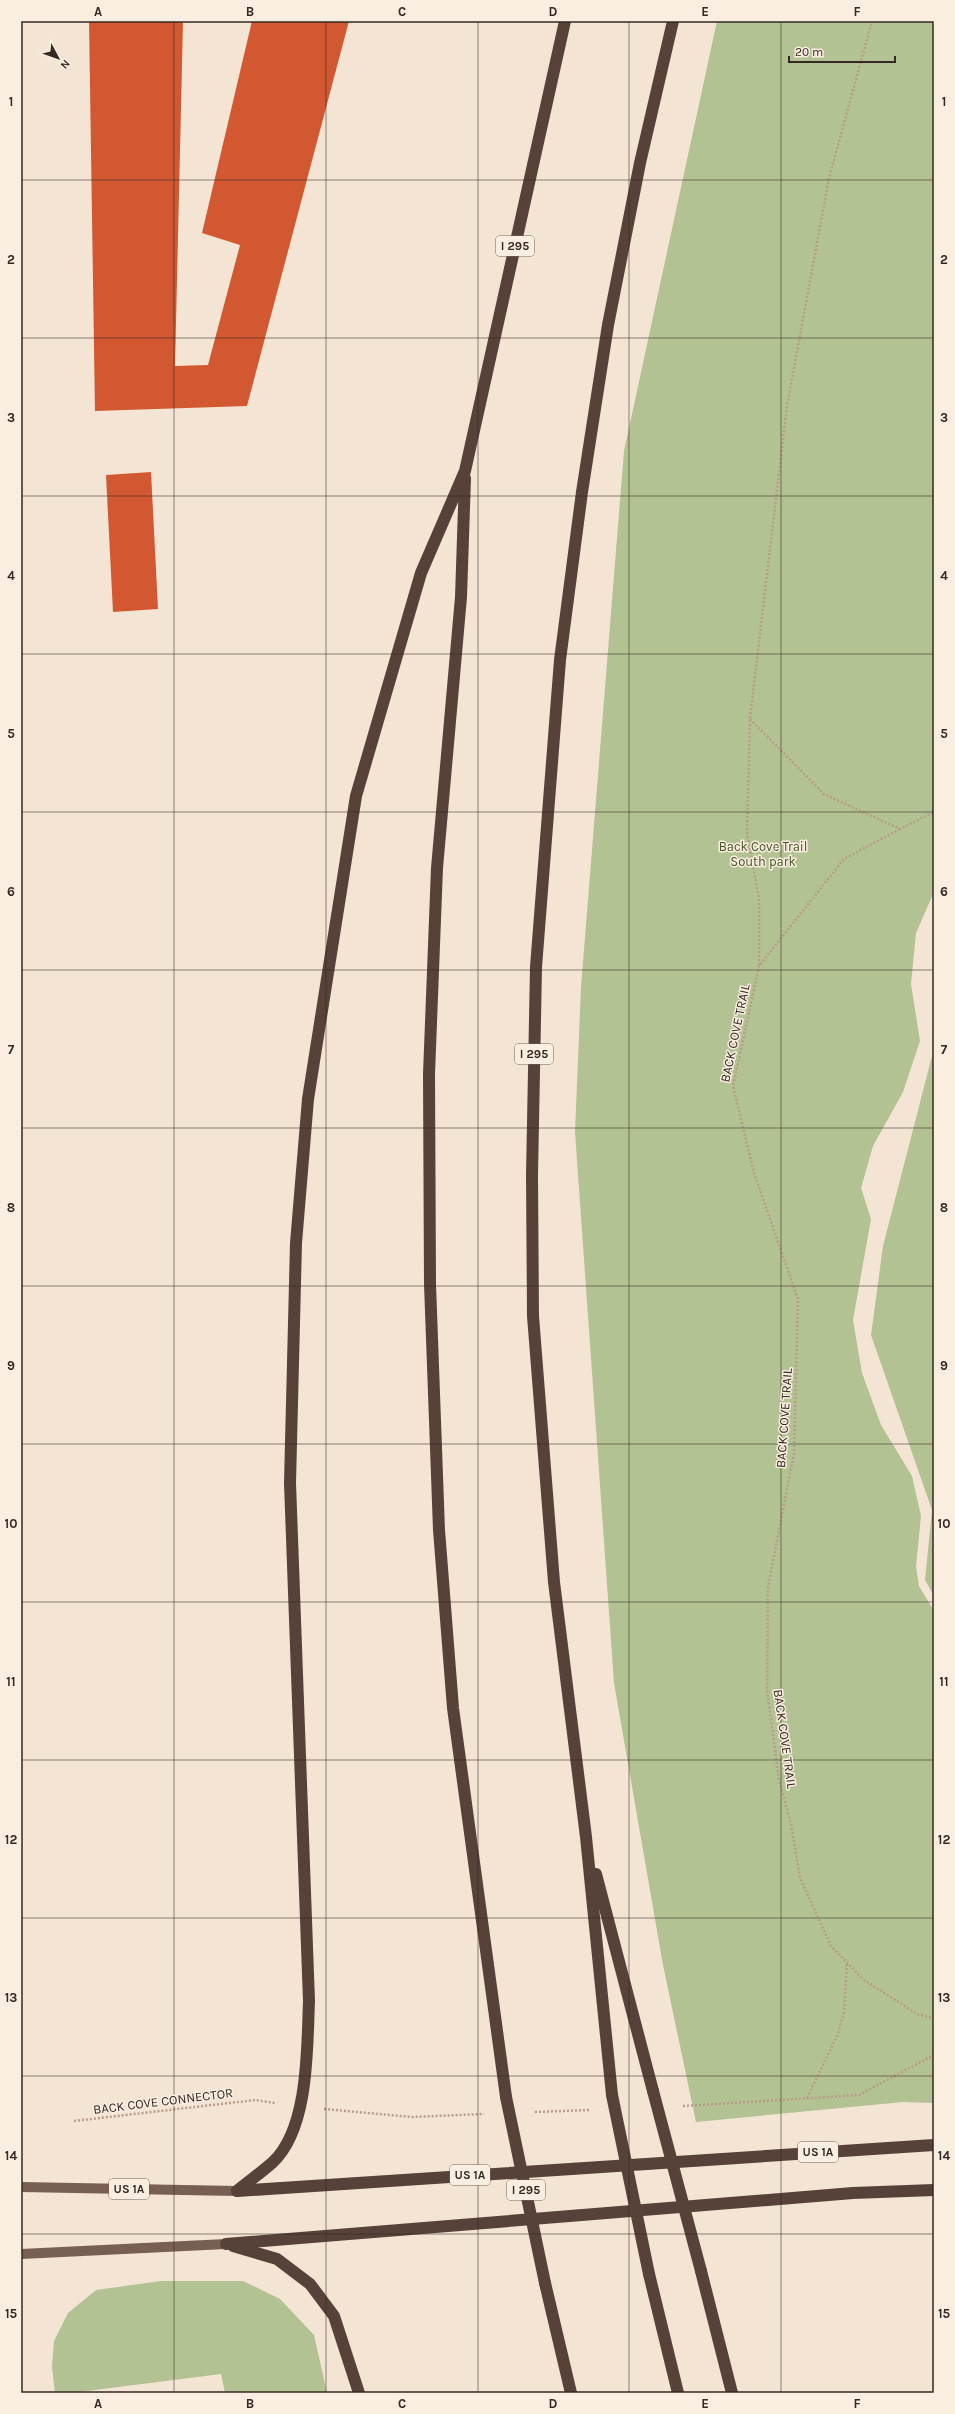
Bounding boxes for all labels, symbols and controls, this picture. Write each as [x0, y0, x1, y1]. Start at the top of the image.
text: A [94, 4, 102, 19]
text: B [246, 4, 254, 19]
text: C [398, 4, 406, 19]
text: D [549, 4, 558, 19]
text: E [701, 4, 709, 19]
text: F [853, 4, 861, 19]
north arrow [38, 38, 78, 78]
scale bar [789, 38, 895, 64]
text: 20 m [795, 45, 823, 59]
text: N [58, 57, 73, 71]
text: 1 [9, 94, 13, 109]
text: 1 [942, 94, 946, 109]
road number: I 295 [496, 236, 534, 256]
text: 2 [7, 252, 15, 267]
text: 2 [940, 252, 948, 267]
text: 3 [7, 410, 15, 425]
text: 3 [940, 410, 948, 425]
text: 4 [7, 568, 15, 583]
text: 4 [940, 568, 948, 583]
text: 5 [7, 726, 15, 741]
text: 5 [940, 726, 948, 741]
park label: Back Cove Trail South park [719, 839, 807, 869]
text: 6 [7, 884, 15, 899]
text: 6 [940, 884, 948, 899]
street label: BACK COVE TRAIL [717, 982, 753, 1084]
text: 7 [8, 1042, 15, 1057]
text: 7 [941, 1042, 948, 1057]
road number: I 295 [515, 1044, 553, 1064]
text: 8 [7, 1200, 15, 1215]
text: 8 [940, 1200, 948, 1215]
text: 9 [7, 1358, 15, 1373]
text: 9 [940, 1358, 948, 1373]
street label: BACK COVE TRAIL [773, 1368, 795, 1468]
text: 10 [5, 1516, 17, 1531]
text: 10 [938, 1516, 950, 1531]
text: 11 [6, 1674, 16, 1689]
text: 11 [939, 1674, 949, 1689]
street label: BACK COVE TRAIL [771, 1688, 799, 1790]
text: 12 [5, 1832, 17, 1847]
text: 12 [938, 1832, 950, 1847]
text: 13 [5, 1990, 17, 2005]
text: 13 [938, 1990, 950, 2005]
street label: BACK COVE CONNECTOR [92, 2085, 234, 2117]
road number: US 1A [798, 2142, 838, 2162]
text: 14 [5, 2148, 17, 2163]
text: 14 [938, 2148, 950, 2163]
road number: US 1A [450, 2165, 490, 2185]
road number: US 1A [109, 2179, 149, 2199]
road number: I 295 [507, 2180, 545, 2200]
text: 15 [5, 2306, 18, 2321]
text: 15 [938, 2306, 951, 2321]
text: A [94, 2396, 102, 2411]
text: B [246, 2396, 254, 2411]
text: C [398, 2396, 406, 2411]
text: D [549, 2396, 558, 2411]
text: E [701, 2396, 709, 2411]
text: F [853, 2396, 861, 2411]

